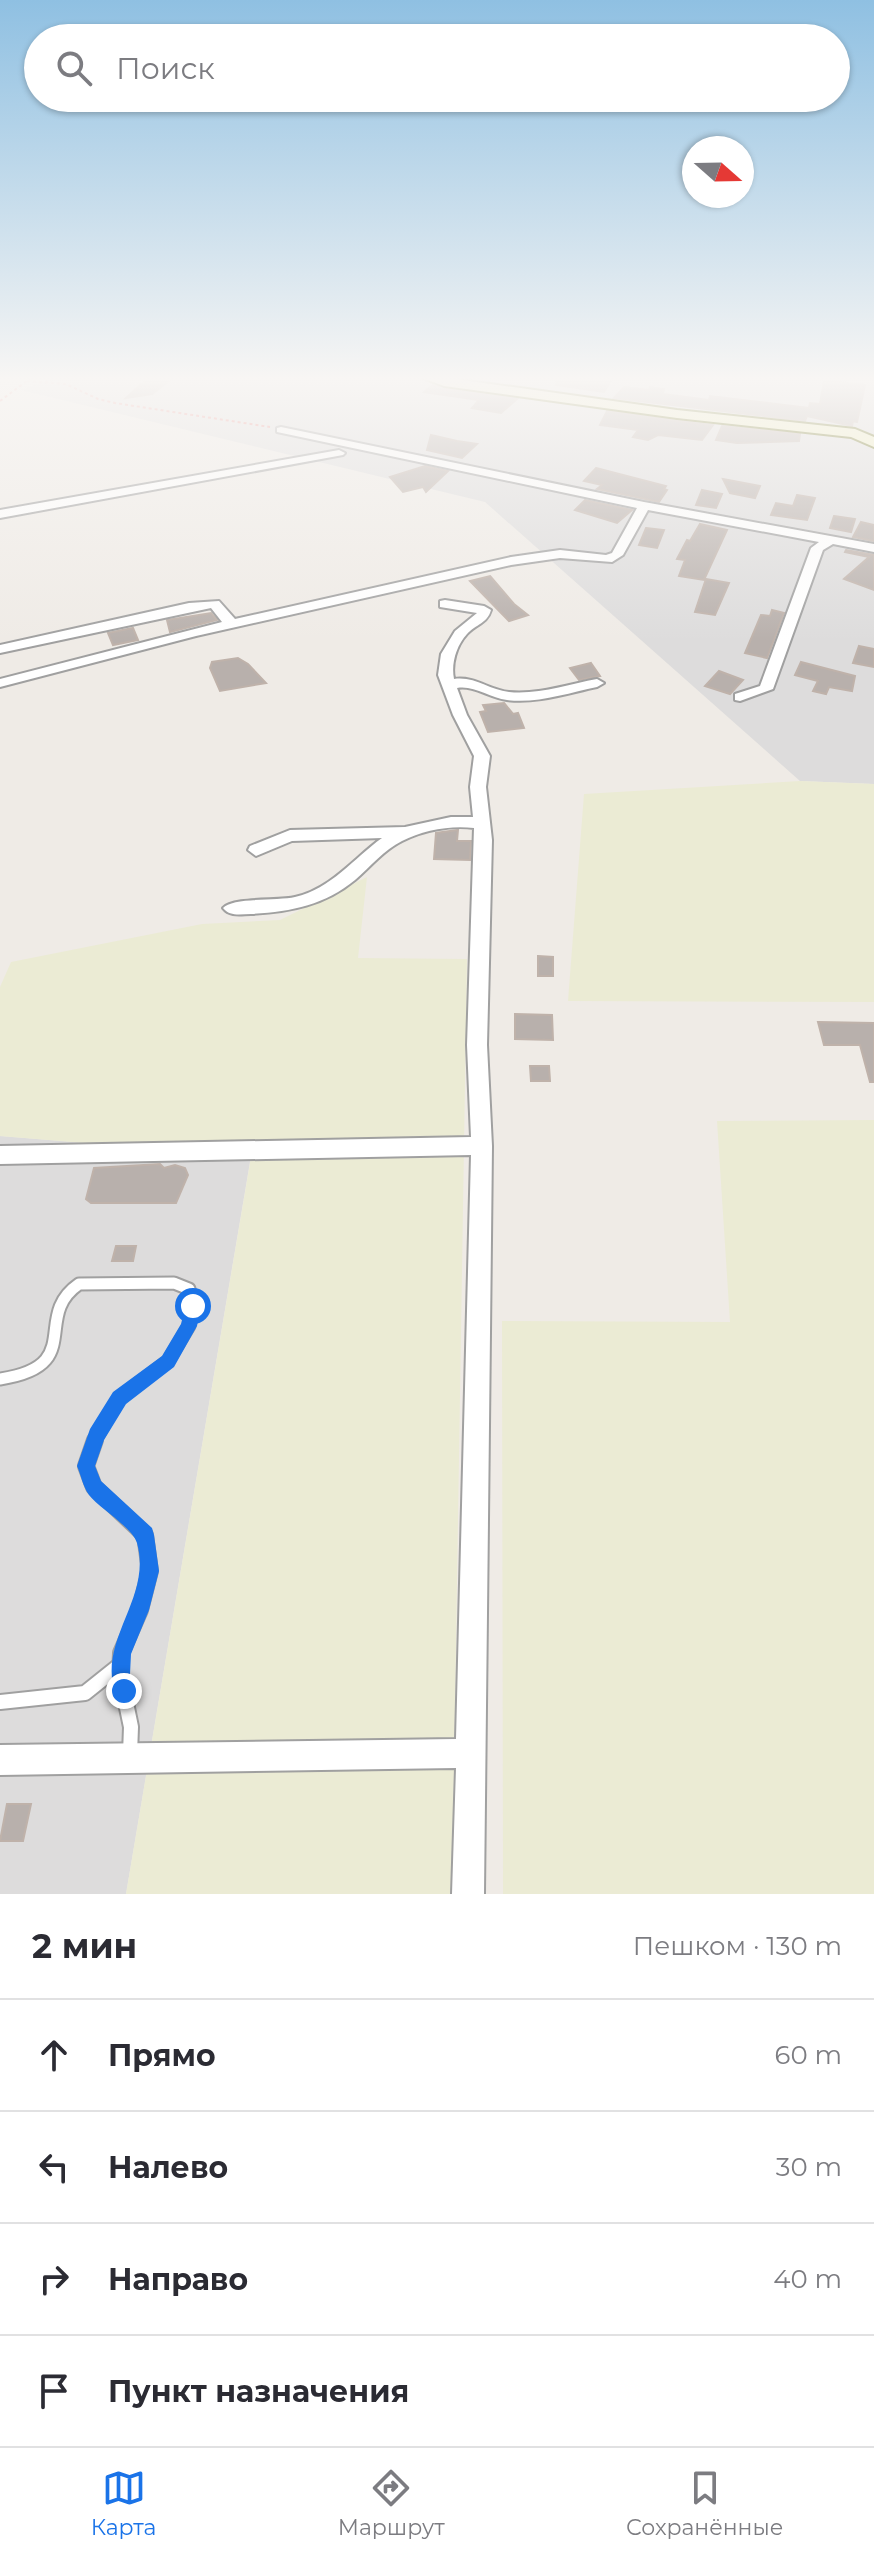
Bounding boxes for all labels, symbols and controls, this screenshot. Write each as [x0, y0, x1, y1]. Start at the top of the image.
search box [24, 24, 850, 112]
icon: search [52, 46, 96, 90]
text: Поиск [116, 50, 215, 87]
north arrow [682, 136, 754, 208]
route start [175, 1288, 211, 1324]
route end [106, 1673, 142, 1709]
text: 2 мин [32, 1925, 137, 1967]
text: Пешком · 130 m [633, 1930, 842, 1962]
icon: ahead [32, 2033, 76, 2077]
text: Прямо [108, 2037, 216, 2074]
text: 60 m [775, 2039, 842, 2071]
icon: left [32, 2145, 76, 2189]
text: Налево [108, 2149, 228, 2186]
text: 30 m [776, 2151, 842, 2183]
icon: right [32, 2257, 76, 2301]
text: Направо [108, 2261, 248, 2298]
text: 40 m [773, 2263, 842, 2295]
icon: arrive [32, 2369, 76, 2413]
text: Пункт назначения [108, 2373, 409, 2410]
tab: Карта [91, 2466, 156, 2541]
tab: Маршрут [338, 2466, 445, 2541]
tab: Сохранённые [626, 2466, 783, 2541]

